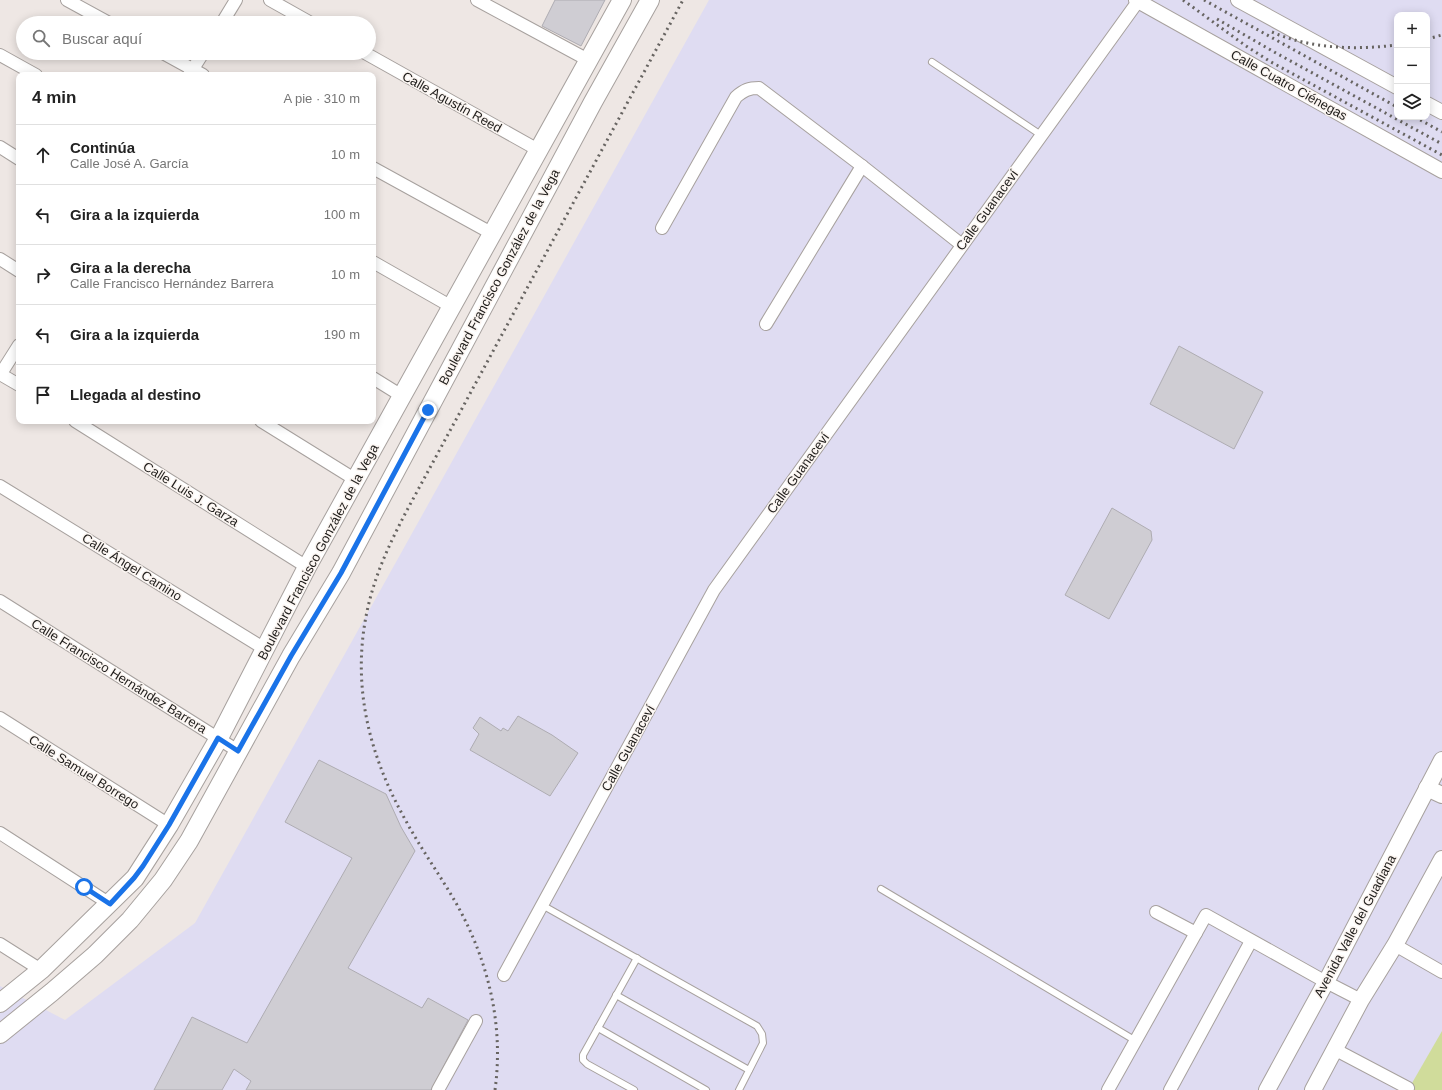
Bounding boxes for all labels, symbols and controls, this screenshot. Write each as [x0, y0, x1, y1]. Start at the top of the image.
map controls [1394, 12, 1430, 120]
button: + [1394, 12, 1430, 48]
search box [16, 16, 376, 60]
icon: search [30, 27, 52, 49]
text: Buscar aquí [62, 30, 142, 47]
street label: Calle Cuatro Ciénegas [1228, 47, 1350, 124]
button: − [1394, 48, 1430, 84]
street label: Calle Agustín Reed [400, 68, 504, 136]
button: layers [1394, 84, 1430, 120]
text: 4 min [32, 88, 76, 107]
text: A pie · 310 m [283, 91, 360, 106]
text: Continúa [70, 139, 135, 156]
icon: ahead [32, 144, 54, 166]
text: 10 m [331, 147, 360, 162]
text: Calle José A. García [70, 156, 189, 171]
street label: Boulevard Francisco González de la Vega [436, 166, 563, 387]
street label: Calle Guanaceví [953, 166, 1022, 253]
icon: left [32, 204, 54, 226]
text: Gira a la izquierda [70, 206, 199, 223]
text: 100 m [324, 207, 360, 222]
text: Gira a la derecha [70, 259, 191, 276]
icon: right [32, 264, 54, 286]
text: 10 m [331, 267, 360, 282]
text: Calle Francisco Hernández Barrera [70, 276, 274, 291]
icon: left [32, 324, 54, 346]
text: Gira a la izquierda [70, 326, 199, 343]
text: 190 m [324, 327, 360, 342]
icon: arrive [32, 384, 54, 406]
text: Llegada al destino [70, 386, 201, 403]
route end [419, 401, 437, 419]
street label: Calle Guanaceví [764, 429, 833, 516]
street label: Boulevard Francisco González de la Vega [255, 441, 382, 662]
street label: Calle Luis J. Garza [140, 459, 242, 530]
street label: Calle Ángel Camino [79, 530, 185, 604]
street label: Calle Francisco Hernández Barrera [29, 616, 210, 737]
street label: Calle Guanaceví [598, 702, 658, 794]
street label: Calle Samuel Borrego [26, 732, 142, 812]
street label: Avenida Valle del Guadiana [1311, 851, 1399, 1000]
route start [75, 878, 93, 896]

